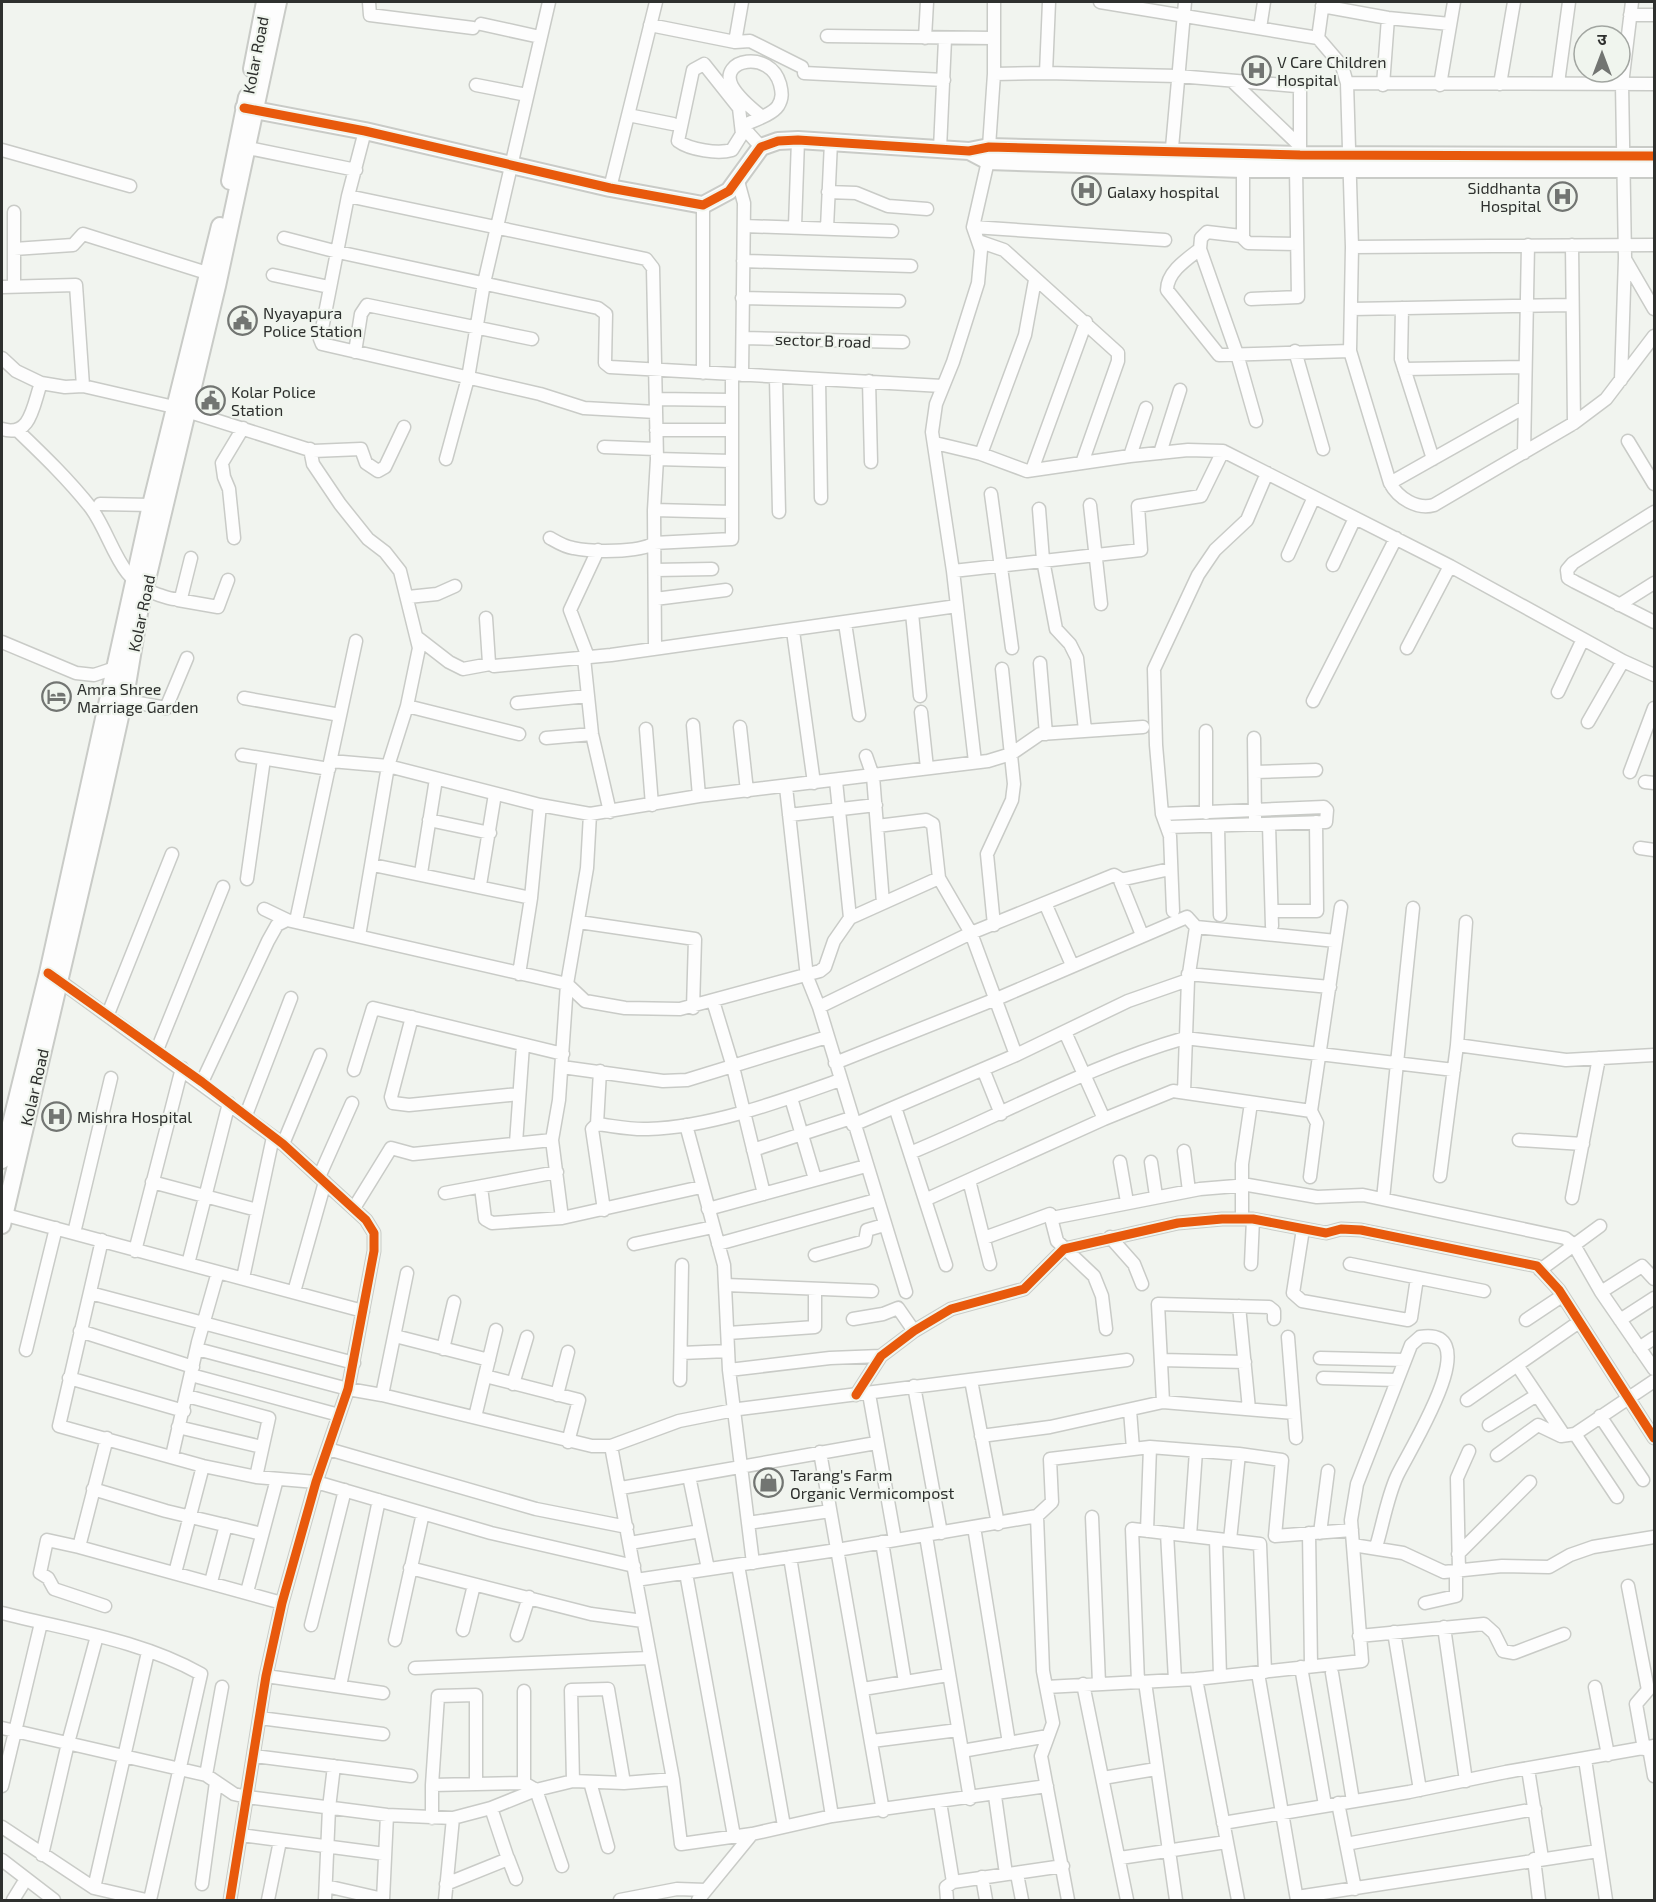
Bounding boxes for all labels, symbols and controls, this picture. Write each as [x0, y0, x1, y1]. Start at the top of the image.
street label: Kolar Road [238, 15, 272, 95]
north arrow [1572, 24, 1632, 84]
text: उ [1597, 29, 1607, 48]
place label: V Care Children Hospital [1277, 52, 1387, 89]
hospital icon: V Care Children Hospital [1240, 54, 1272, 86]
hospital icon: Galaxy hospital [1070, 175, 1102, 207]
place label: Siddhanta Hospital [1467, 178, 1541, 215]
hospital icon: Siddhanta Hospital [1546, 180, 1578, 212]
place label: Galaxy hospital [1107, 182, 1219, 201]
place label: Nyayapura Police Station [263, 303, 362, 340]
public building icon: Nyayapura Police Station [226, 305, 258, 337]
street label: sector B road [775, 329, 871, 351]
place label: Kolar Police Station [231, 382, 316, 419]
public building icon: Kolar Police Station [194, 384, 226, 416]
street label: Kolar Road [124, 573, 158, 653]
place label: Amra Shree Marriage Garden [77, 679, 199, 716]
hotel icon: Amra Shree Marriage Garden [40, 681, 72, 713]
street label: Kolar Road [16, 1047, 52, 1127]
hospital icon: Mishra Hospital [40, 1100, 72, 1132]
place label: Mishra Hospital [77, 1107, 192, 1126]
place label: Tarang's Farm Organic Vermicompost [790, 1465, 954, 1502]
shop icon: Tarang's Farm Organic Vermicompost [753, 1467, 785, 1499]

